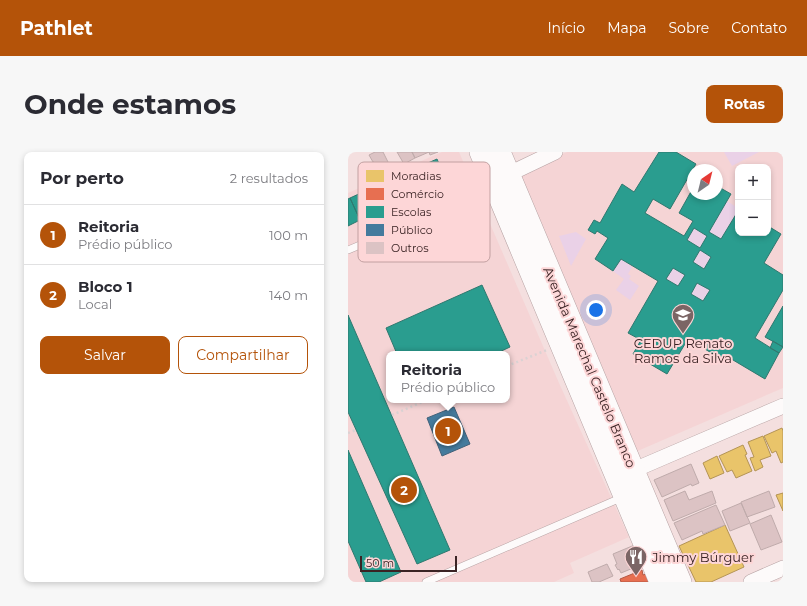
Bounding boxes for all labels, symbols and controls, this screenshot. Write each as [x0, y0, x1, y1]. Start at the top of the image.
text: Pathlet [20, 17, 93, 40]
text: Início [547, 19, 585, 37]
text: Mapa [607, 19, 647, 37]
text: Sobre [669, 19, 709, 37]
text: Contato [731, 19, 787, 37]
button: Rotas [706, 85, 783, 123]
text: Onde estamos [24, 87, 236, 121]
legend [358, 162, 490, 262]
north arrow [687, 164, 723, 200]
map controls [735, 164, 771, 236]
button: + [735, 164, 771, 200]
text: Por perto [40, 168, 124, 188]
text: Moradias [391, 169, 442, 183]
text: 2 resultados [230, 170, 308, 186]
text: Comércio [391, 187, 444, 201]
button: − [735, 200, 771, 236]
text: Escolas [391, 205, 432, 219]
text: Reitoria [78, 217, 139, 236]
text: Público [391, 223, 433, 237]
text: 1 [50, 227, 56, 243]
text: 100 m [269, 227, 308, 243]
text: Prédio público [78, 236, 173, 252]
text: Outros [391, 241, 429, 255]
street label: Avenida Marechal Castelo Branco [540, 264, 640, 470]
text: Bloco 1 [78, 277, 133, 296]
text: 2 [49, 287, 57, 303]
text: 140 m [269, 287, 308, 303]
text: Local [78, 296, 112, 312]
your location [586, 300, 606, 320]
school or university icon: CEDUP Renato Ramos da Silva [670, 302, 696, 335]
place label: CEDUP Renato Ramos da Silva [634, 335, 732, 366]
button: Salvar [40, 336, 170, 374]
button: Compartilhar [178, 336, 308, 374]
popup [386, 351, 510, 403]
text: Reitoria [401, 360, 462, 379]
text: Prédio público [401, 379, 495, 395]
pin: 1 [435, 416, 461, 446]
pin: 2 [391, 475, 417, 505]
restaurant icon: Jimmy Búrguer [623, 544, 649, 577]
place label: Jimmy Búrguer [651, 549, 754, 565]
scale bar [360, 554, 457, 573]
text: 50 m [366, 556, 394, 570]

